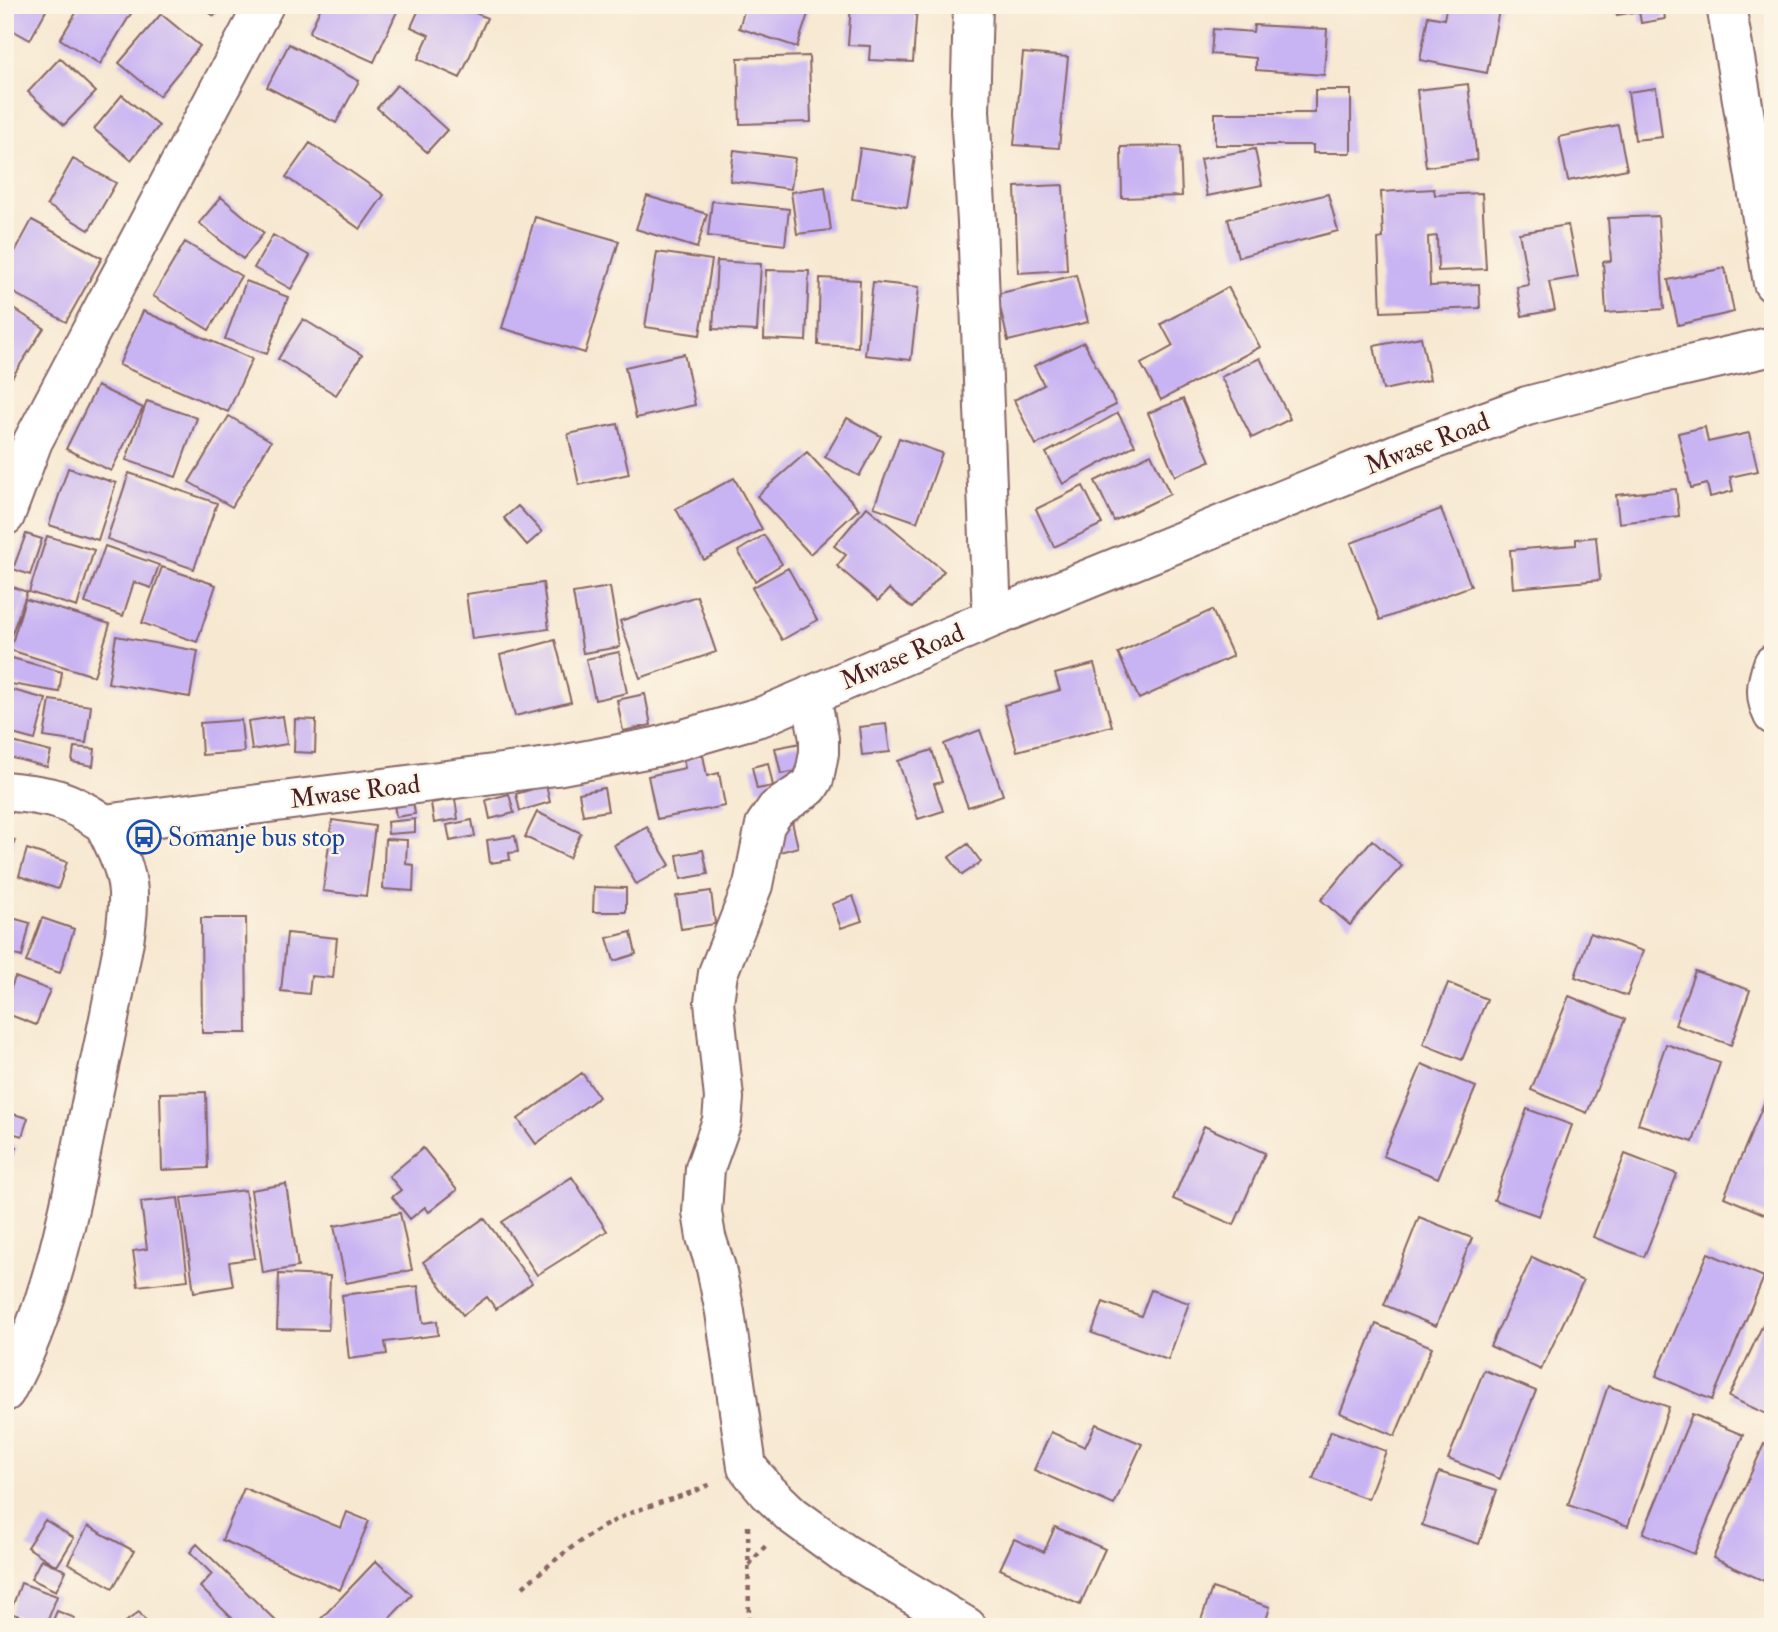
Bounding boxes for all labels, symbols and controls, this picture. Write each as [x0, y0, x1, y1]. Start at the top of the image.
street label: Mwase Road [1361, 405, 1494, 482]
street label: Mwase Road [836, 617, 969, 697]
street label: Mwase Road [288, 768, 422, 816]
bus stop icon: Somanje bus stop [125, 818, 163, 856]
place label: Somanje bus stop [168, 822, 345, 855]

